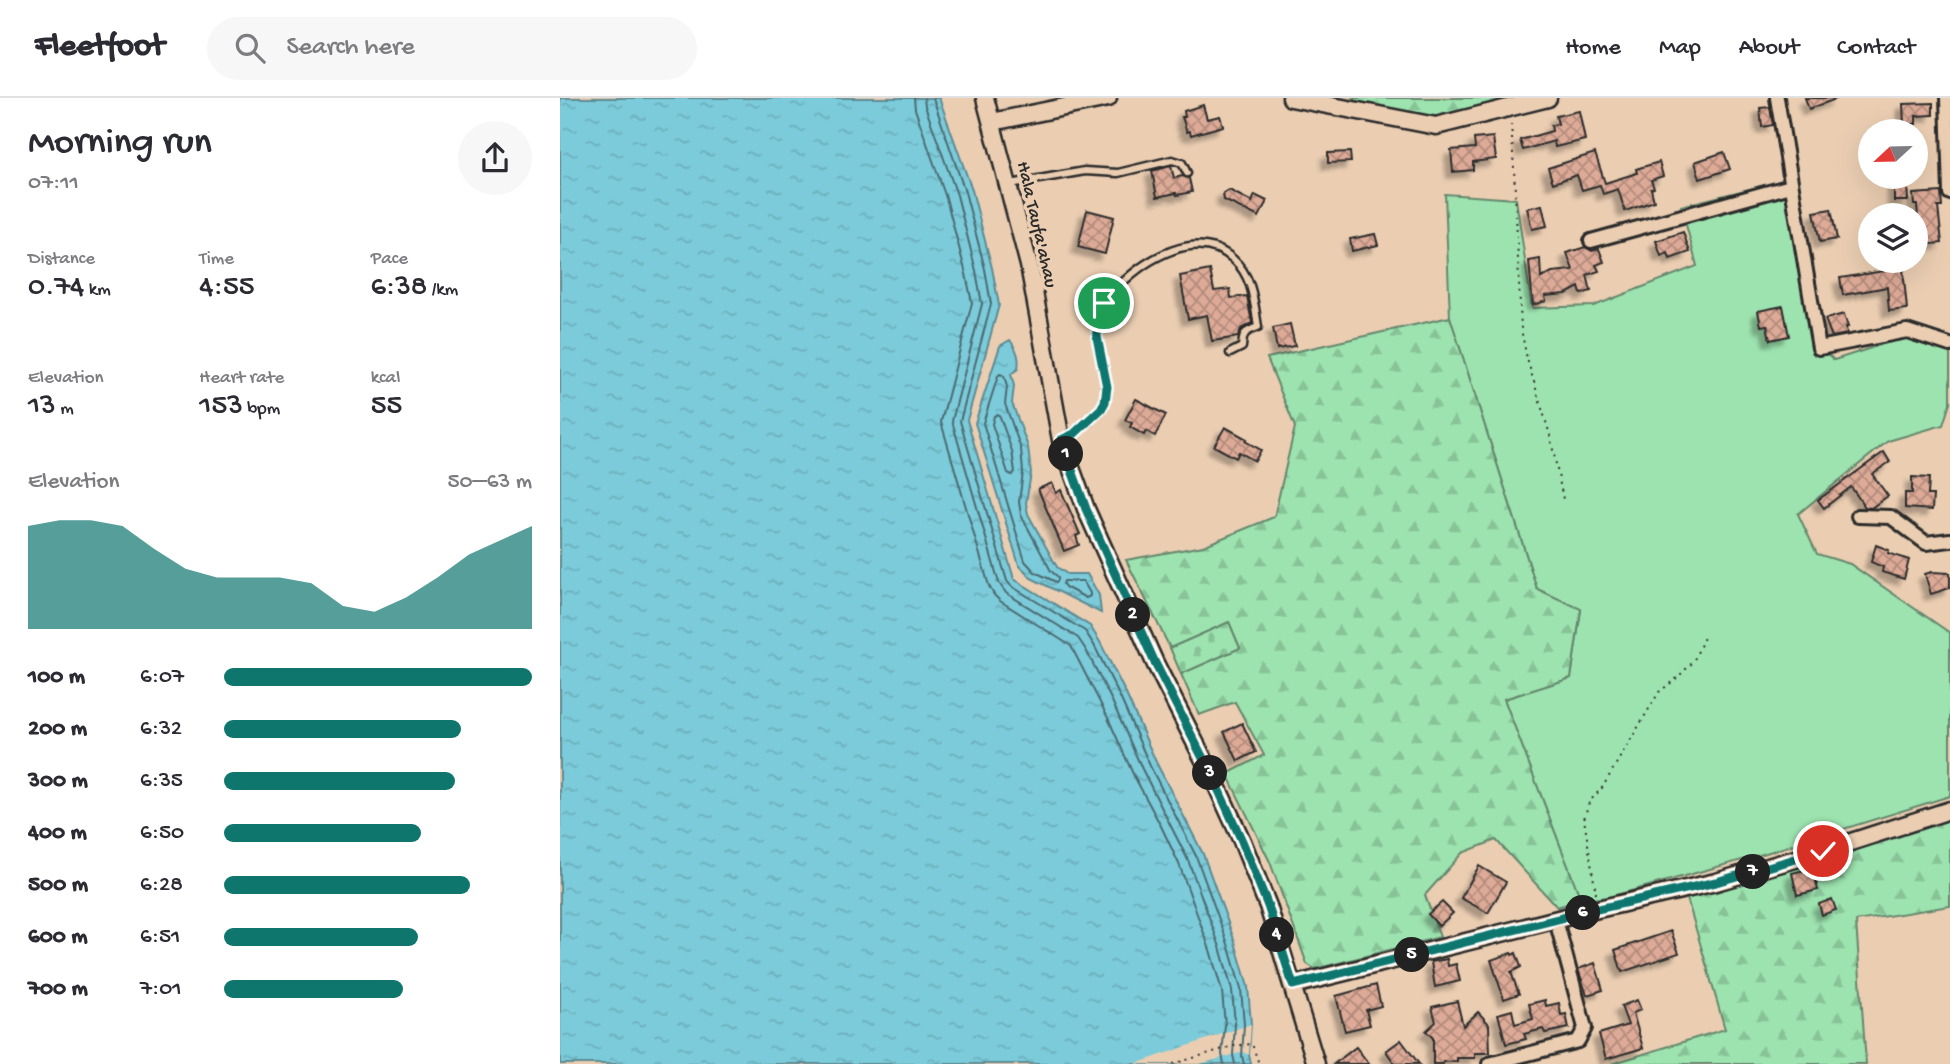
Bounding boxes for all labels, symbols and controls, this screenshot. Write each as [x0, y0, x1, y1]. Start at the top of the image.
search box [207, 17, 697, 80]
text: Fleetfoot [35, 29, 165, 67]
icon: search [231, 29, 269, 67]
text: Search here [287, 33, 415, 64]
text: Home [1565, 34, 1621, 63]
text: Map [1659, 34, 1701, 63]
text: About [1739, 34, 1799, 63]
text: Contact [1837, 34, 1915, 63]
north arrow [1858, 119, 1928, 189]
map controls [1858, 119, 1928, 273]
button: share [458, 121, 532, 195]
text: Morning run [28, 122, 212, 166]
street label: Hala Taufa'ahau [1010, 159, 1061, 290]
text: 07:11 [28, 170, 79, 197]
button: layers [1858, 203, 1928, 273]
text: Distance [28, 248, 95, 271]
text: Time [199, 248, 234, 271]
text: Pace [371, 248, 408, 271]
text: 0.74 [28, 271, 84, 306]
text: 4:55 [199, 271, 255, 306]
text: 6:38 [371, 271, 427, 306]
pin [1074, 273, 1134, 333]
text: km [84, 279, 111, 302]
text: /km [427, 279, 458, 302]
icon: arrive [1085, 284, 1123, 322]
text: Elevation [28, 367, 104, 390]
text: Heart rate [199, 367, 284, 390]
text: kcal [371, 367, 400, 390]
text: 13 [28, 390, 56, 425]
text: 153 [199, 390, 243, 425]
text: 55 [371, 390, 402, 425]
text: m [56, 398, 74, 421]
text: bpm [243, 398, 280, 421]
pin: 1 [1049, 436, 1084, 472]
text: 1 [1062, 442, 1069, 465]
text: Elevation [28, 469, 119, 496]
text: 50–63 m [447, 469, 532, 496]
pin: 2 [1116, 598, 1150, 632]
text: 2 [1128, 603, 1137, 626]
text: 100 m [28, 664, 85, 691]
text: 6:07 [140, 664, 184, 691]
text: 200 m [28, 716, 87, 743]
text: 6:32 [140, 716, 182, 743]
pin: 3 [1192, 756, 1228, 790]
text: 3 [1205, 761, 1214, 784]
text: 300 m [28, 768, 88, 795]
text: 6:35 [140, 768, 183, 795]
text: 400 m [28, 820, 87, 847]
text: 6:50 [140, 820, 184, 847]
pin [1793, 821, 1853, 881]
icon: check [1804, 832, 1842, 870]
pin: 7 [1736, 854, 1770, 890]
text: 7 [1748, 860, 1757, 883]
text: 500 m [28, 872, 88, 899]
text: 6:28 [140, 872, 183, 899]
pin: 6 [1566, 896, 1600, 930]
text: 6 [1578, 901, 1587, 924]
pin: 4 [1260, 918, 1294, 952]
text: 4 [1272, 923, 1281, 946]
text: 600 m [28, 924, 88, 951]
text: 6:51 [140, 924, 180, 951]
pin: 5 [1394, 938, 1430, 972]
text: 5 [1407, 943, 1417, 966]
text: 700 m [28, 976, 88, 1003]
text: 7:01 [140, 976, 182, 1003]

